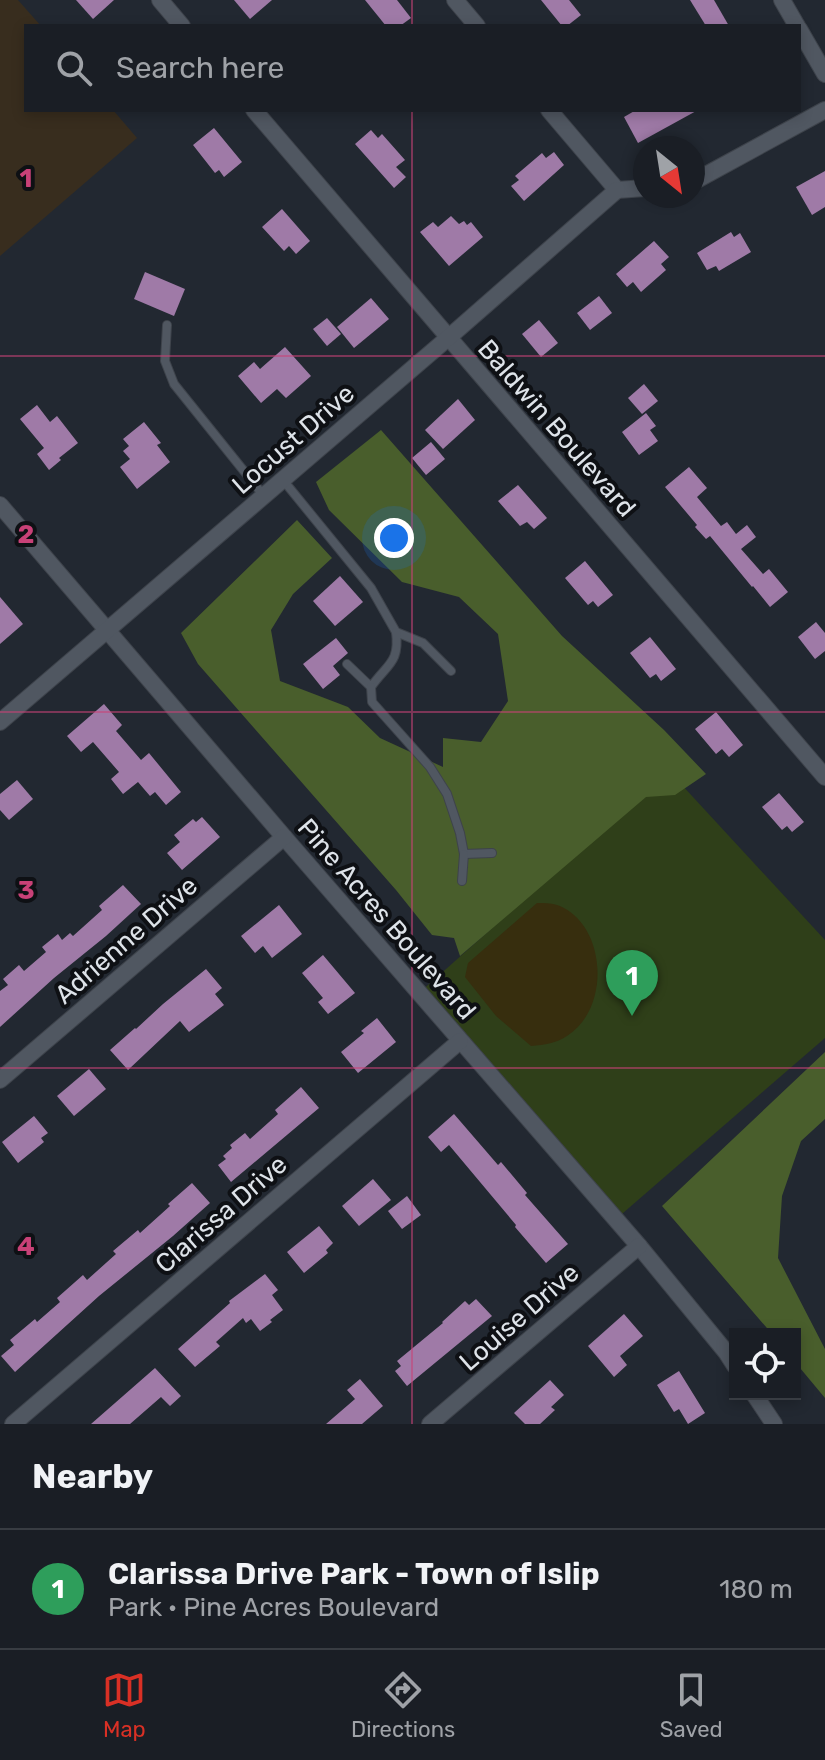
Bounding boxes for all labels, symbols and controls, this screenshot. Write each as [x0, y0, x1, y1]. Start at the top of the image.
search box [24, 24, 801, 112]
icon: search [52, 46, 96, 90]
text: Search here [116, 50, 284, 86]
north arrow [633, 136, 705, 208]
text: 1 [20, 163, 32, 194]
street label: Baldwin Boulevard [471, 333, 642, 523]
street label: Locust Drive [226, 378, 361, 501]
your location [374, 518, 414, 558]
text: 2 [18, 519, 34, 550]
street label: Pine Acres Boulevard [291, 813, 482, 1026]
street label: Adrienne Drive [49, 870, 204, 1011]
text: 3 [17, 875, 35, 906]
pin: 1 [606, 950, 658, 1016]
street label: Clarissa Drive [149, 1149, 293, 1280]
text: 4 [17, 1231, 35, 1262]
street label: Louise Drive [453, 1257, 585, 1378]
map controls [729, 1328, 801, 1400]
button: locate [729, 1328, 801, 1400]
text: Nearby [32, 1456, 153, 1497]
text: Clarissa Drive Park - Town of Islip [108, 1556, 600, 1592]
text: 1 [52, 1574, 64, 1605]
text: 180 m [719, 1574, 793, 1605]
text: Park · Pine Acres Boulevard [108, 1592, 439, 1623]
tab: Map [102, 1668, 146, 1743]
tab: Directions [351, 1668, 455, 1743]
tab: Saved [660, 1668, 723, 1743]

